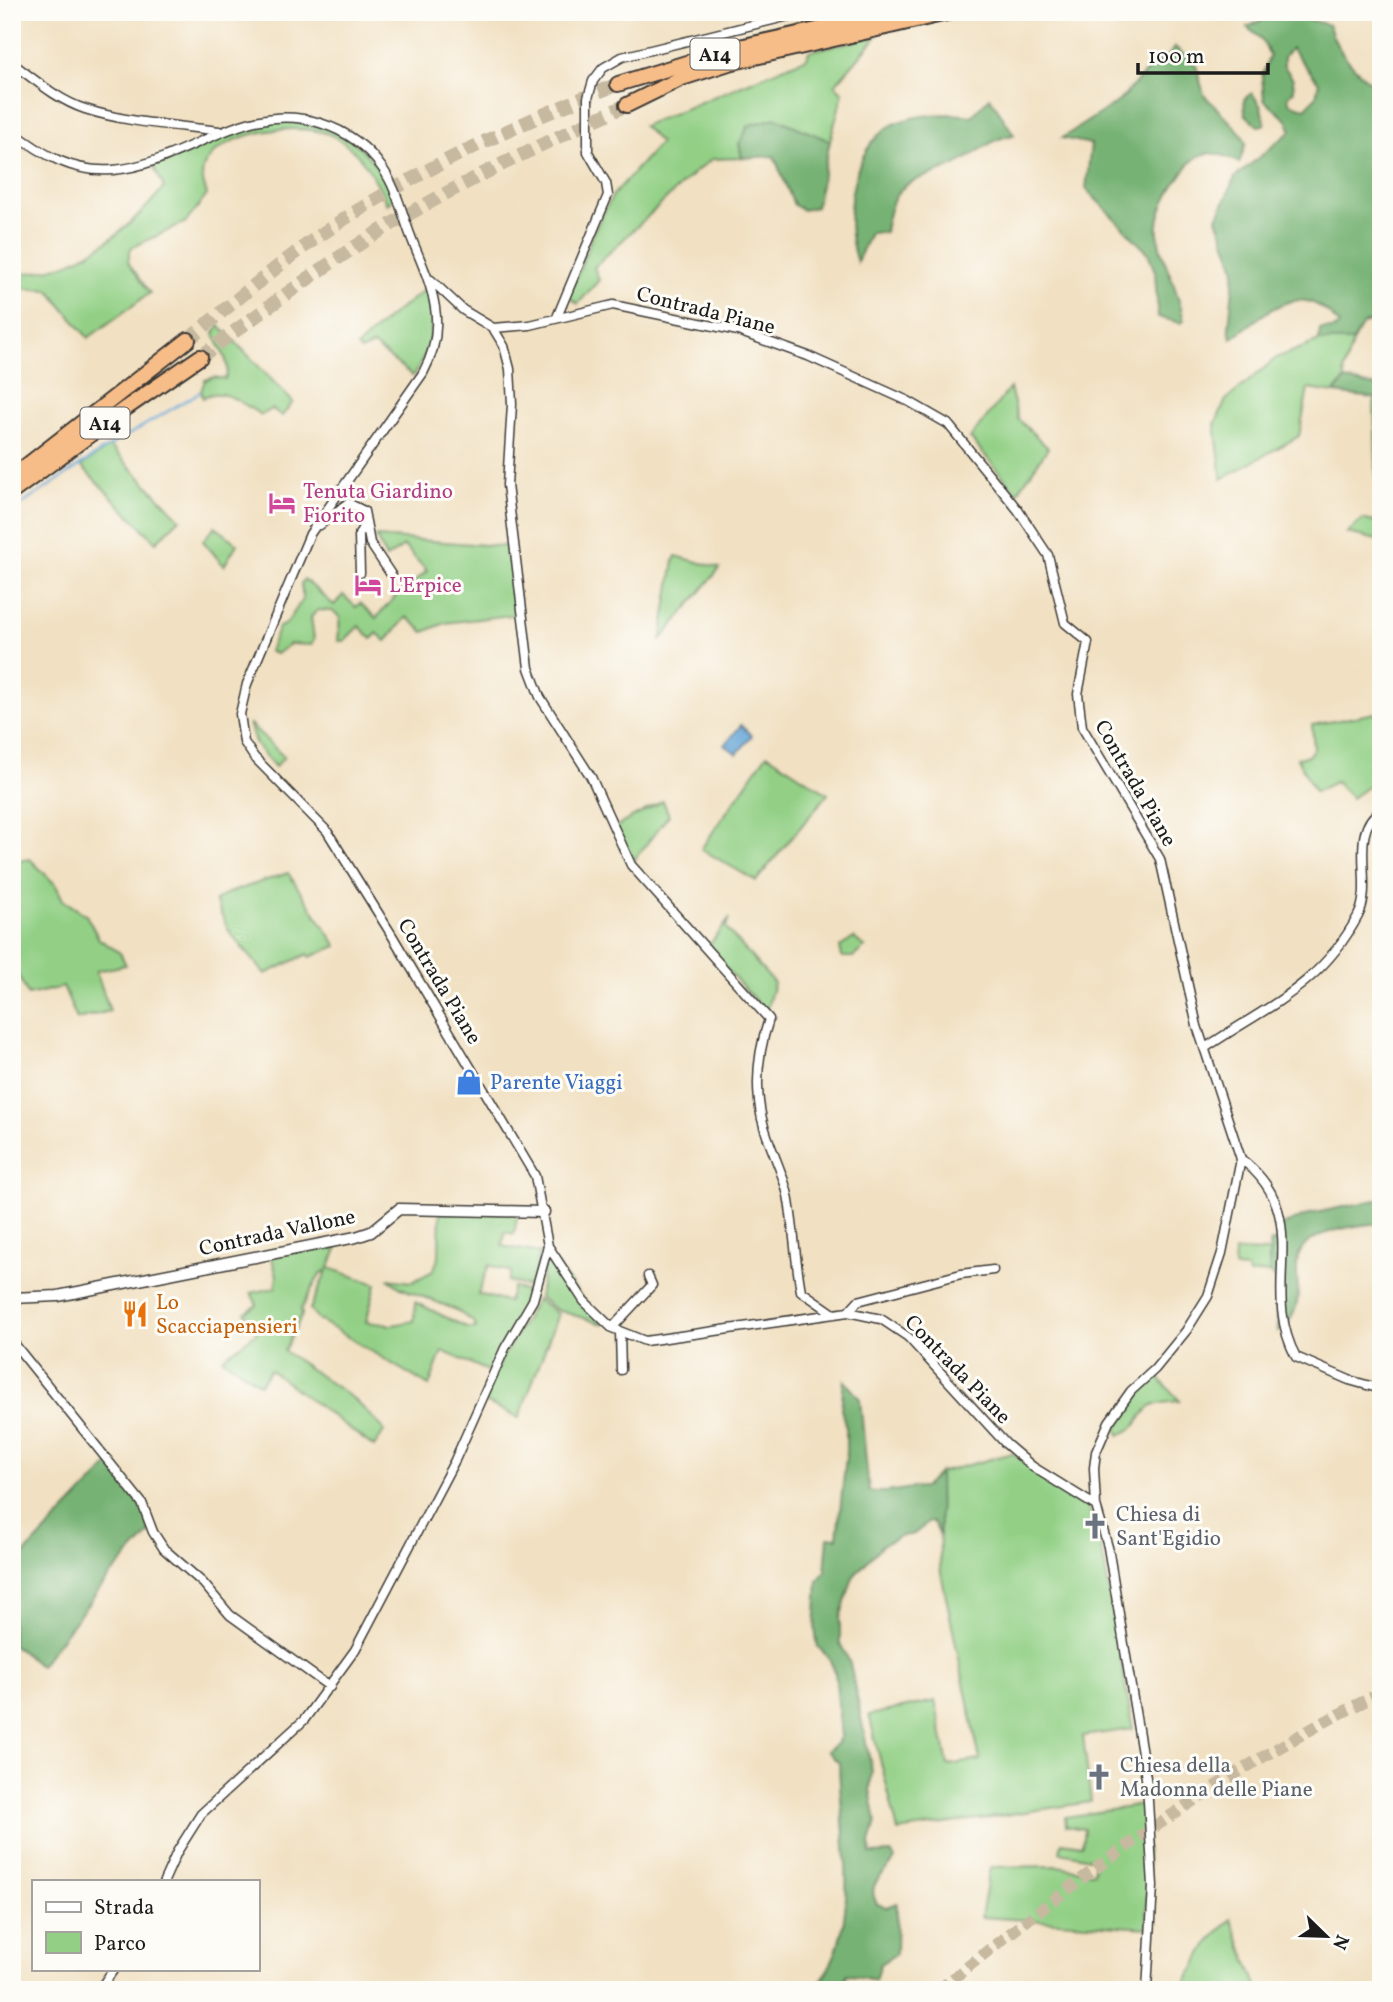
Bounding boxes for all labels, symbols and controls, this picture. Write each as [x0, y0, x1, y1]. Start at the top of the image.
scale bar [1138, 32, 1267, 76]
road number: A14 [690, 38, 740, 70]
text: 100 m [1148, 43, 1205, 72]
street label: Contrada Piane [633, 280, 778, 343]
road number: A14 [80, 408, 130, 438]
place label: Tenuta Giardino Fiorito [303, 478, 453, 531]
hotel icon: Tenuta Giardino Fiorito [267, 488, 297, 518]
hotel icon: L'Erpice [353, 570, 383, 600]
place label: L'Erpice [389, 572, 462, 601]
street label: Contrada Piane [1087, 715, 1183, 853]
street label: Contrada Piane [390, 913, 488, 1050]
shop icon: Parente Viaggi [454, 1067, 484, 1097]
place label: Parente Viaggi [490, 1069, 623, 1098]
street label: Contrada Vallone [196, 1203, 358, 1264]
place label: Lo Scacciapensieri [156, 1289, 298, 1342]
restaurant icon: Lo Scacciapensieri [120, 1299, 150, 1329]
street label: Contrada Piane [897, 1309, 1017, 1431]
place label: Chiesa di Sant'Egidio [1116, 1501, 1221, 1554]
church icon: Chiesa di Sant'Egidio [1080, 1511, 1110, 1541]
place label: Chiesa della Madonna delle Piane [1120, 1752, 1313, 1805]
church icon: Chiesa della Madonna delle Piane [1084, 1762, 1114, 1792]
legend [32, 1880, 259, 1970]
text: Strada [94, 1894, 155, 1923]
north arrow [1292, 1900, 1362, 1970]
text: Parco [94, 1930, 146, 1959]
text: N [1325, 1930, 1354, 1953]

